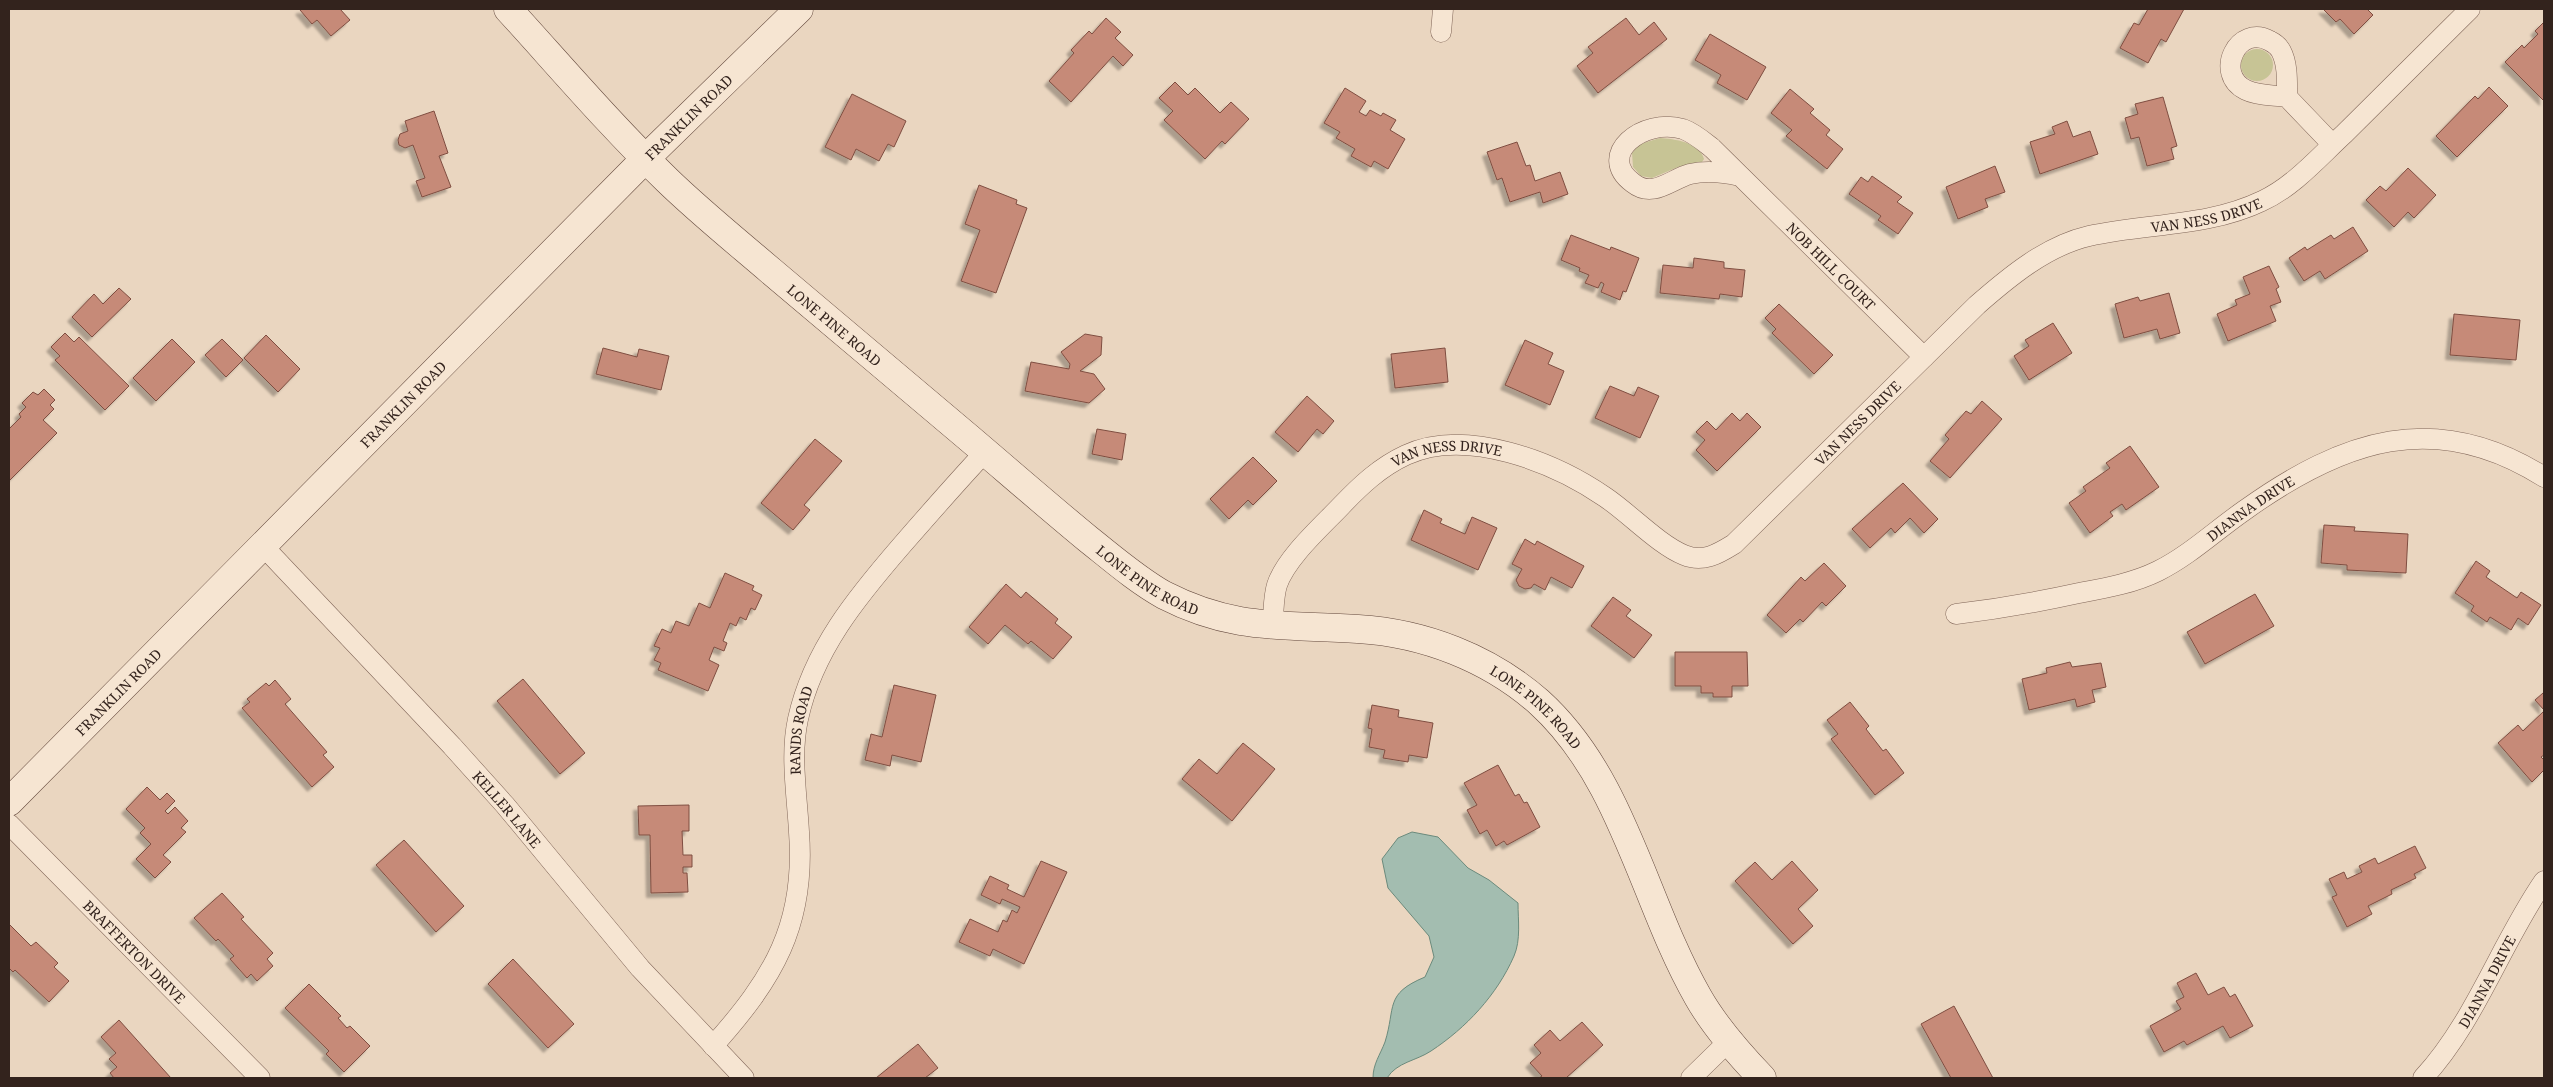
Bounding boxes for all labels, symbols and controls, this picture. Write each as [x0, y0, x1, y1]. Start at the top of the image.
street label: FRANKLIN ROAD [641, 70, 736, 164]
street label: VAN NESS DRIVE [2150, 193, 2265, 236]
street label: NOB HILL COURT [1783, 218, 1880, 314]
street label: LONE PINE ROAD [783, 279, 886, 370]
street label: FRANKLIN ROAD [356, 356, 450, 451]
street label: VAN NESS DRIVE [1810, 376, 1905, 469]
street label: VAN NESS DRIVE [1387, 435, 1504, 471]
street label: DIANNA DRIVE [2203, 471, 2298, 545]
street label: LONE PINE ROAD [1093, 540, 1202, 619]
street label: FRANKLIN ROAD [71, 644, 165, 739]
street label: LONE PINE ROAD [1487, 660, 1586, 753]
street label: RANDS ROAD [785, 683, 817, 775]
street label: KELLER LANE [469, 766, 546, 852]
street label: BRAFFERTON DRIVE [80, 896, 190, 1007]
street label: DIANNA DRIVE [2453, 931, 2519, 1031]

